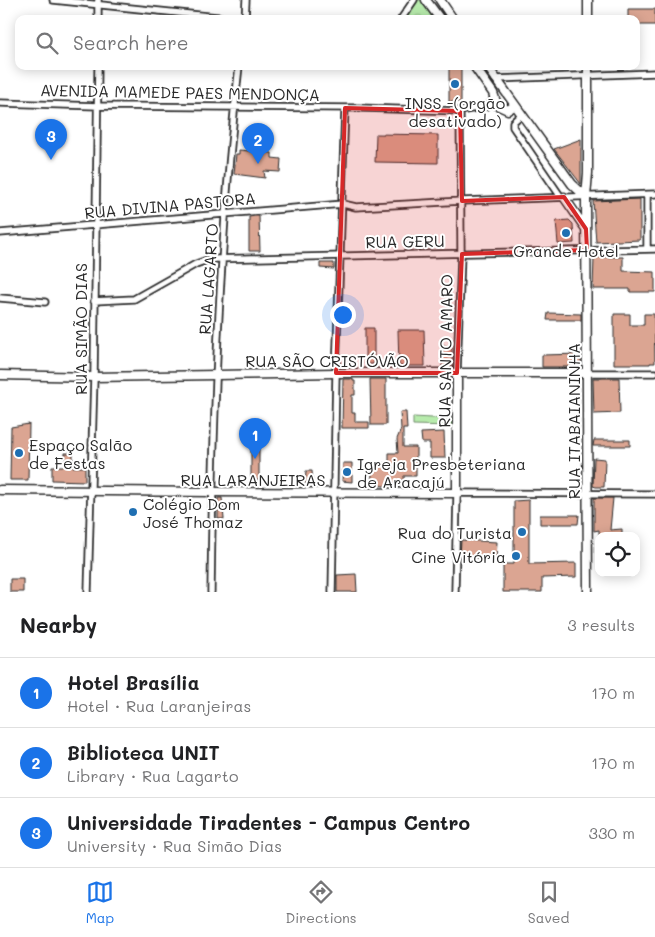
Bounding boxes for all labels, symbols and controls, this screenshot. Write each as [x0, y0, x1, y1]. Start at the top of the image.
search box [15, 15, 640, 70]
icon: search [33, 29, 61, 57]
text: Search here [73, 30, 189, 55]
marker: INSS -(orgão desativado) [449, 78, 461, 90]
street label: AVENIDA MAMEDE PAES MENDONÇA [40, 79, 320, 105]
place label: INSS -(orgão desativado) [405, 92, 505, 131]
pin: 3 [35, 119, 67, 160]
pin: 2 [242, 123, 274, 164]
street label: RUA DIVINA PASTORA [83, 187, 257, 223]
street label: RUA LAGARTO [194, 223, 222, 335]
marker: Grande Hotel [560, 227, 572, 239]
street label: RUA GERU [365, 230, 445, 252]
place label: Grande Hotel [513, 240, 619, 261]
street label: RUA SIMÃO DIAS [70, 263, 91, 395]
street label: RUA SANTO AMARO [433, 274, 457, 428]
your location [330, 302, 356, 328]
street label: RUA ITABAIANINHA [563, 343, 584, 499]
street label: RUA SÃO CRISTÓVÃO [245, 350, 409, 371]
pin: 1 [239, 418, 271, 459]
place label: Espaço Salão de Festas [29, 434, 132, 473]
marker: Espaço Salão de Festas [13, 447, 25, 459]
place label: Igreja Presbeteriana de Aracajú [357, 453, 526, 492]
marker: Igreja Presbeteriana de Aracajú [341, 466, 353, 478]
street label: RUA LARANJEIRAS [180, 469, 326, 490]
place label: Colégio Dom José Thomaz [143, 493, 243, 532]
marker: Colégio Dom José Thomaz [127, 506, 139, 518]
place label: Rua do Turista [398, 522, 512, 543]
marker: Rua do Turista [516, 526, 528, 538]
map controls [595, 532, 640, 577]
button: locate [595, 532, 640, 577]
place label: Cine Vitória [411, 546, 506, 567]
marker: Cine Vitória [510, 550, 522, 562]
text: Nearby [20, 611, 97, 638]
text: 3 results [567, 614, 635, 635]
text: Hotel Brasília [67, 670, 199, 695]
text: 1 [32, 682, 40, 703]
text: 170 m [591, 682, 635, 703]
text: Hotel · Rua Laranjeiras [67, 695, 251, 716]
text: Biblioteca UNIT [67, 740, 220, 765]
text: 2 [32, 752, 40, 773]
text: 170 m [591, 752, 635, 773]
text: Library · Rua Lagarto [67, 765, 238, 786]
text: Universidade Tiradentes - Campus Centro [67, 810, 470, 835]
text: 3 [31, 822, 41, 843]
text: 330 m [589, 822, 635, 843]
text: University · Rua Simão Dias [67, 835, 282, 856]
tab: Map [86, 878, 114, 927]
tab: Directions [285, 878, 357, 927]
tab: Saved [528, 878, 569, 927]

